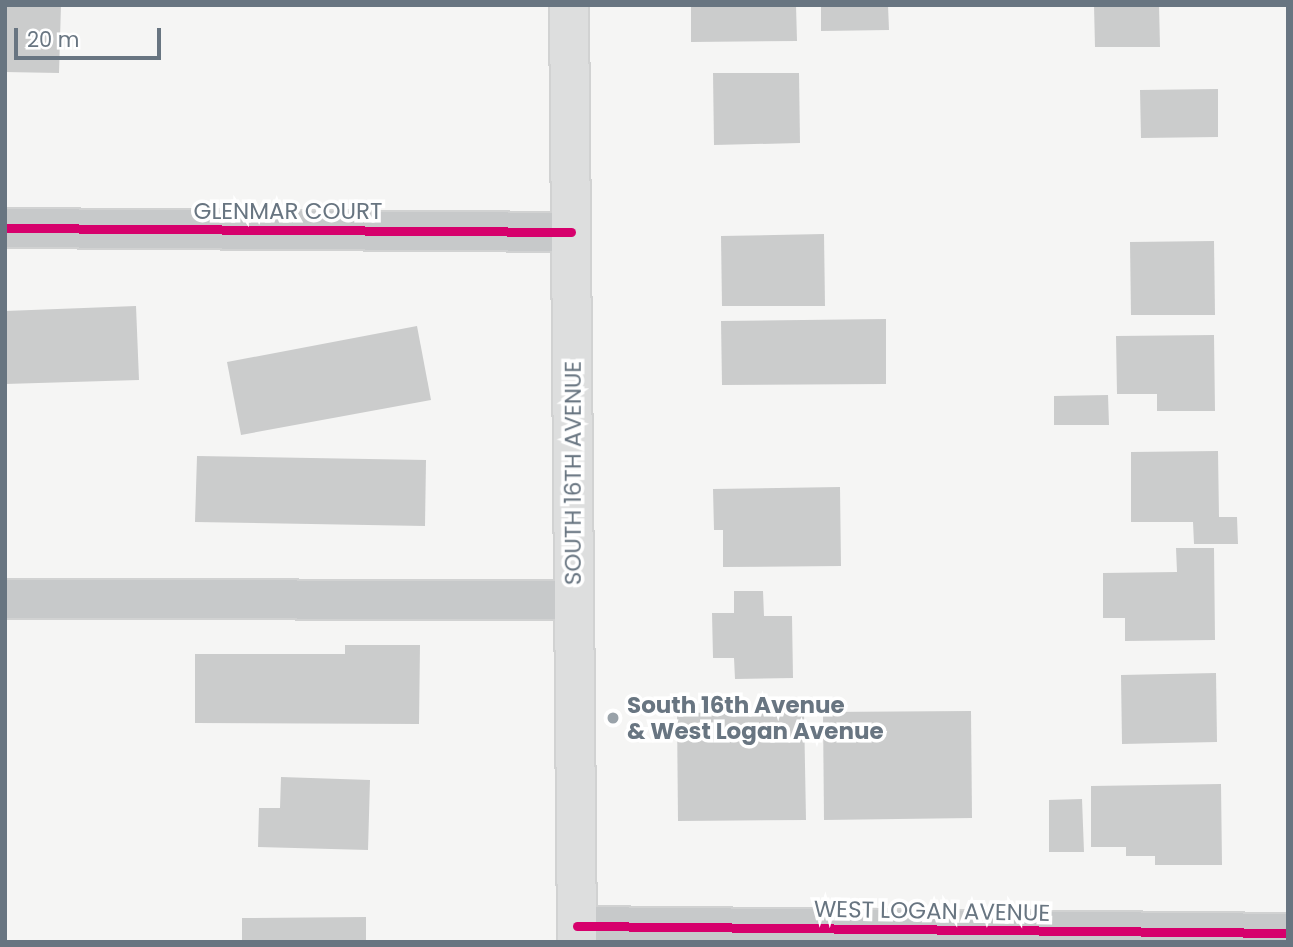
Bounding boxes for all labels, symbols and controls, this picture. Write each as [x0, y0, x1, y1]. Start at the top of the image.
scale bar [18, 14, 164, 58]
text: 20 m [27, 25, 80, 54]
street label: GLENMAR COURT [193, 197, 383, 225]
street label: SOUTH 16TH AVENUE [559, 361, 587, 585]
place label: South 16th Avenue & West Logan Avenue [627, 691, 884, 745]
marker: South 16th Avenue & West Logan Avenue [605, 710, 621, 726]
street label: WEST LOGAN AVENUE [814, 895, 1050, 927]

